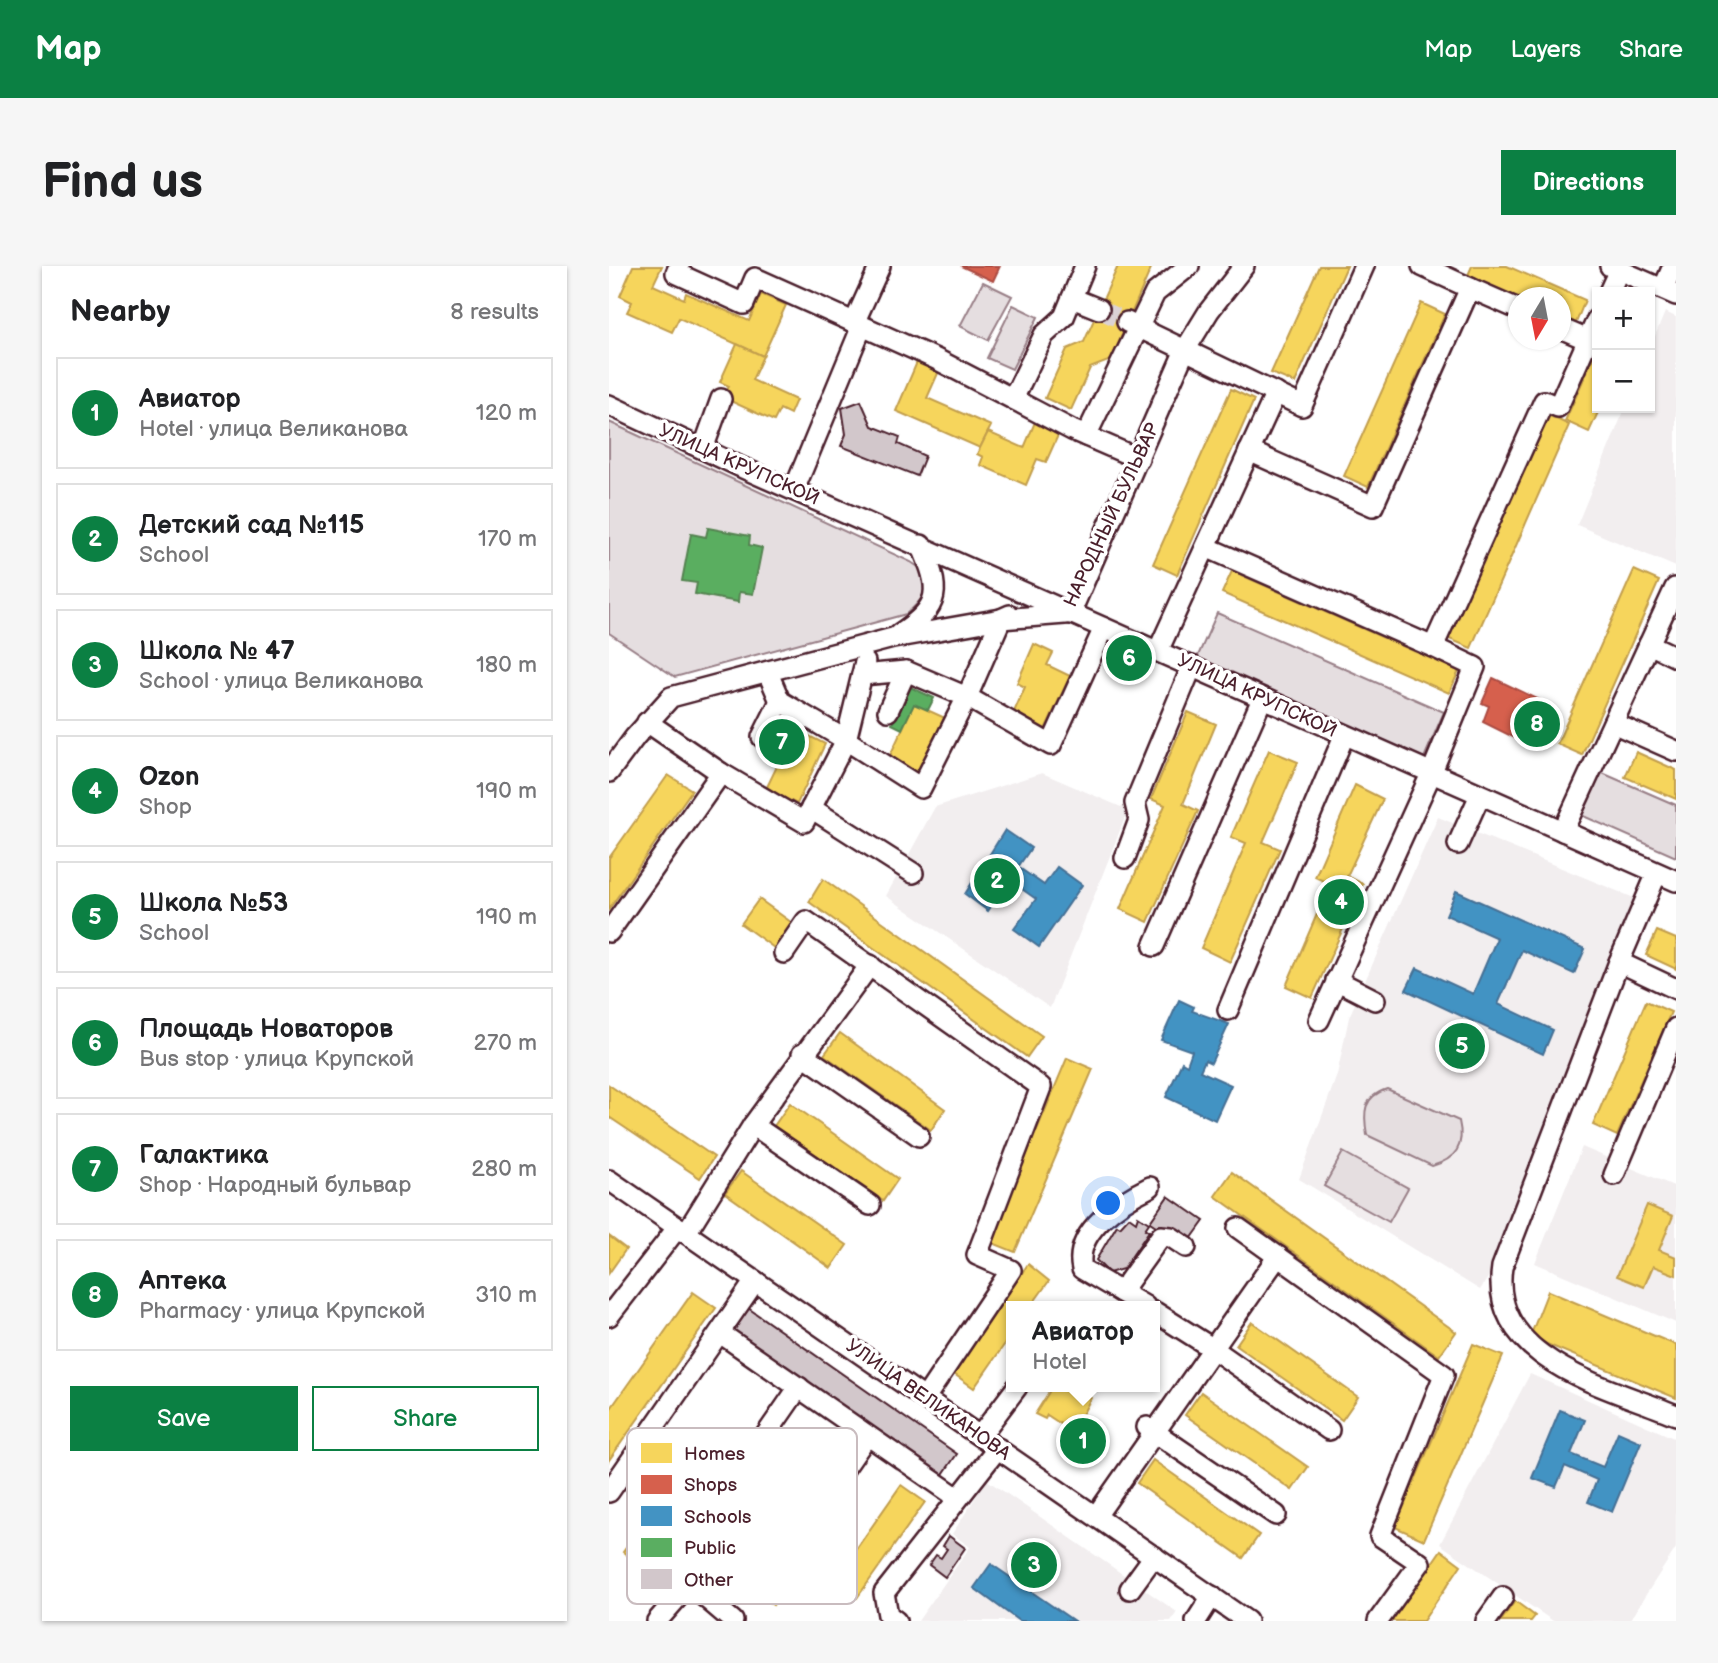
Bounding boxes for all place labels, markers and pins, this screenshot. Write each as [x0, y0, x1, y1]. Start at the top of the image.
pin: 6 [1106, 632, 1152, 684]
pin: 8 [1514, 698, 1560, 750]
pin: 7 [759, 716, 805, 768]
pin: 2 [974, 855, 1020, 907]
pin: 4 [1318, 876, 1364, 928]
pin: 5 [1439, 1020, 1485, 1072]
pin: 1 [1060, 1415, 1106, 1467]
pin: 3 [1011, 1539, 1057, 1591]

